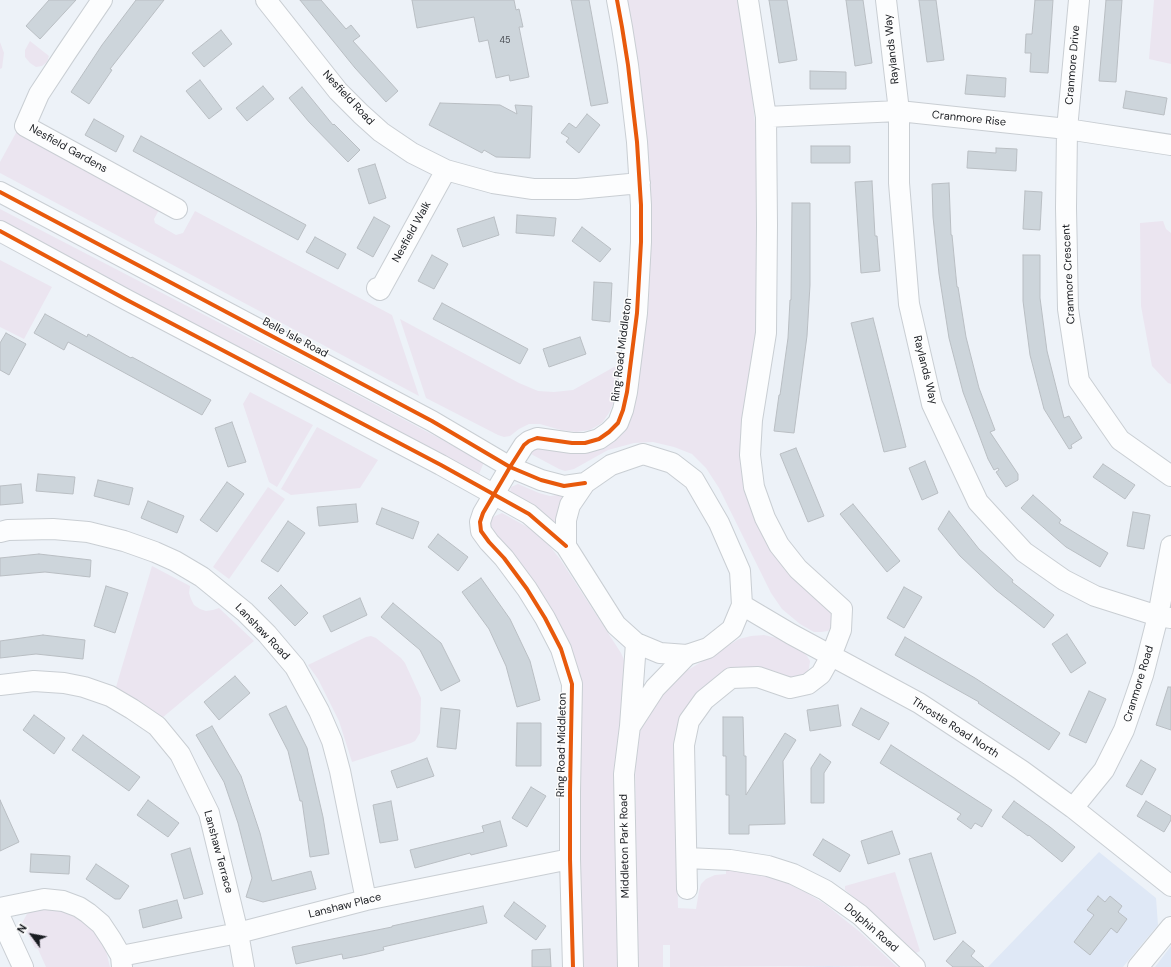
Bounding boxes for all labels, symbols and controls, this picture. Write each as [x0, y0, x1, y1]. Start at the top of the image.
street label: Raylands Way [882, 13, 902, 85]
street label: Cranmore Drive [1063, 25, 1083, 105]
house number: 45 [500, 36, 510, 46]
street label: Nesfield Road [319, 68, 377, 128]
street label: Cranmore Rise [931, 109, 1007, 129]
street label: Nesfield Gardens [27, 122, 109, 176]
street label: Nesfield Walk [390, 199, 434, 265]
street label: Cranmore Crescent [1060, 224, 1078, 324]
street label: Ring Road Middleton [609, 297, 635, 403]
street label: Belle Isle Road [260, 315, 330, 361]
street label: Raylands Way [910, 334, 940, 406]
street label: Lanshaw Road [232, 601, 292, 663]
street label: Cranmore Road [1121, 644, 1157, 724]
street label: Ring Road Middleton [554, 693, 570, 797]
street label: Throstle Road North [909, 695, 1001, 761]
street label: Middleton Park Road [617, 794, 633, 898]
street label: Lanshaw Terrace [201, 809, 235, 895]
street label: Lanshaw Place [307, 891, 383, 921]
street label: Dolphin Road [841, 901, 901, 955]
north arrow [12, 915, 52, 955]
text: N [14, 922, 30, 936]

